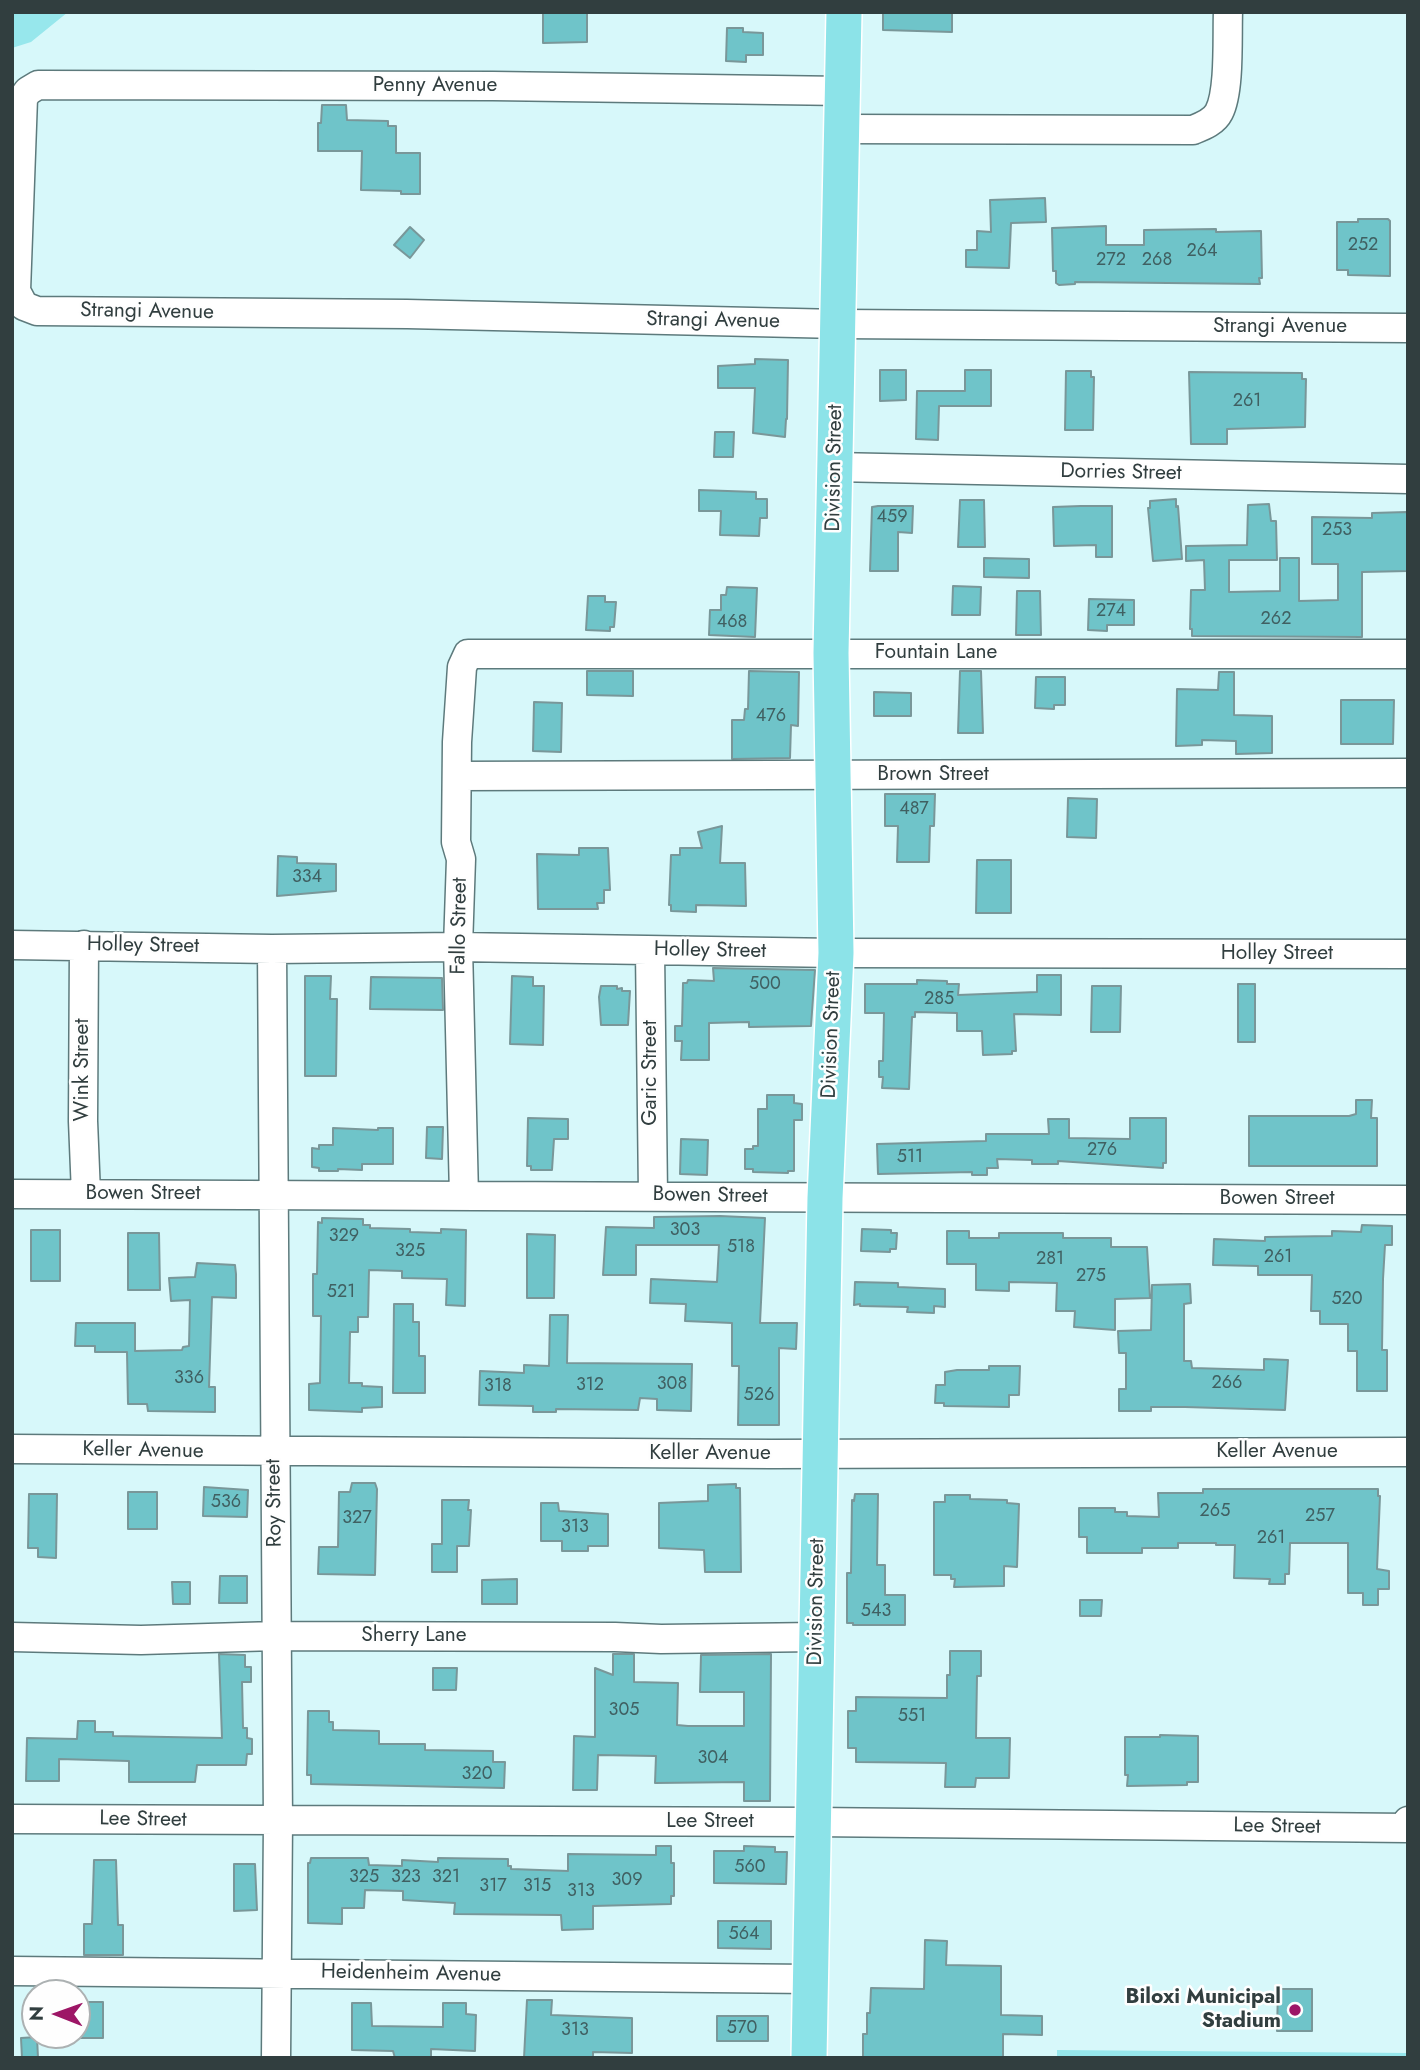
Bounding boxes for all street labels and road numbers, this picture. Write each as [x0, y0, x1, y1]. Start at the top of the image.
street label: Penny Avenue [373, 73, 497, 99]
street label: Strangi Avenue [80, 298, 214, 326]
street label: Strangi Avenue [646, 307, 780, 335]
street label: Strangi Avenue [1213, 314, 1347, 340]
street label: Division Street [821, 404, 849, 532]
street label: Dorries Street [1060, 459, 1182, 487]
street label: Fountain Lane [875, 640, 997, 666]
street label: Brown Street [877, 762, 989, 788]
street label: Fallo Street [447, 877, 473, 975]
street label: Holley Street [87, 932, 199, 960]
street label: Holley Street [654, 937, 766, 965]
street label: Holley Street [1221, 941, 1333, 967]
street label: Division Street [817, 971, 847, 1099]
street label: Wink Street [70, 1019, 96, 1121]
street label: Garic Street [638, 1020, 664, 1126]
street label: Bowen Street [85, 1181, 201, 1207]
street label: Bowen Street [652, 1182, 768, 1210]
street label: Bowen Street [1219, 1186, 1335, 1212]
street label: Keller Avenue [82, 1437, 204, 1465]
street label: Keller Avenue [1216, 1439, 1338, 1465]
street label: Keller Avenue [649, 1441, 771, 1467]
street label: Roy Street [262, 1459, 288, 1547]
street label: Division Street [803, 1538, 831, 1666]
street label: Sherry Lane [361, 1623, 467, 1649]
street label: Lee Street [99, 1807, 187, 1833]
street label: Lee Street [666, 1809, 754, 1835]
street label: Lee Street [1233, 1814, 1321, 1840]
street label: Heidenheim Avenue [321, 1960, 501, 1988]

